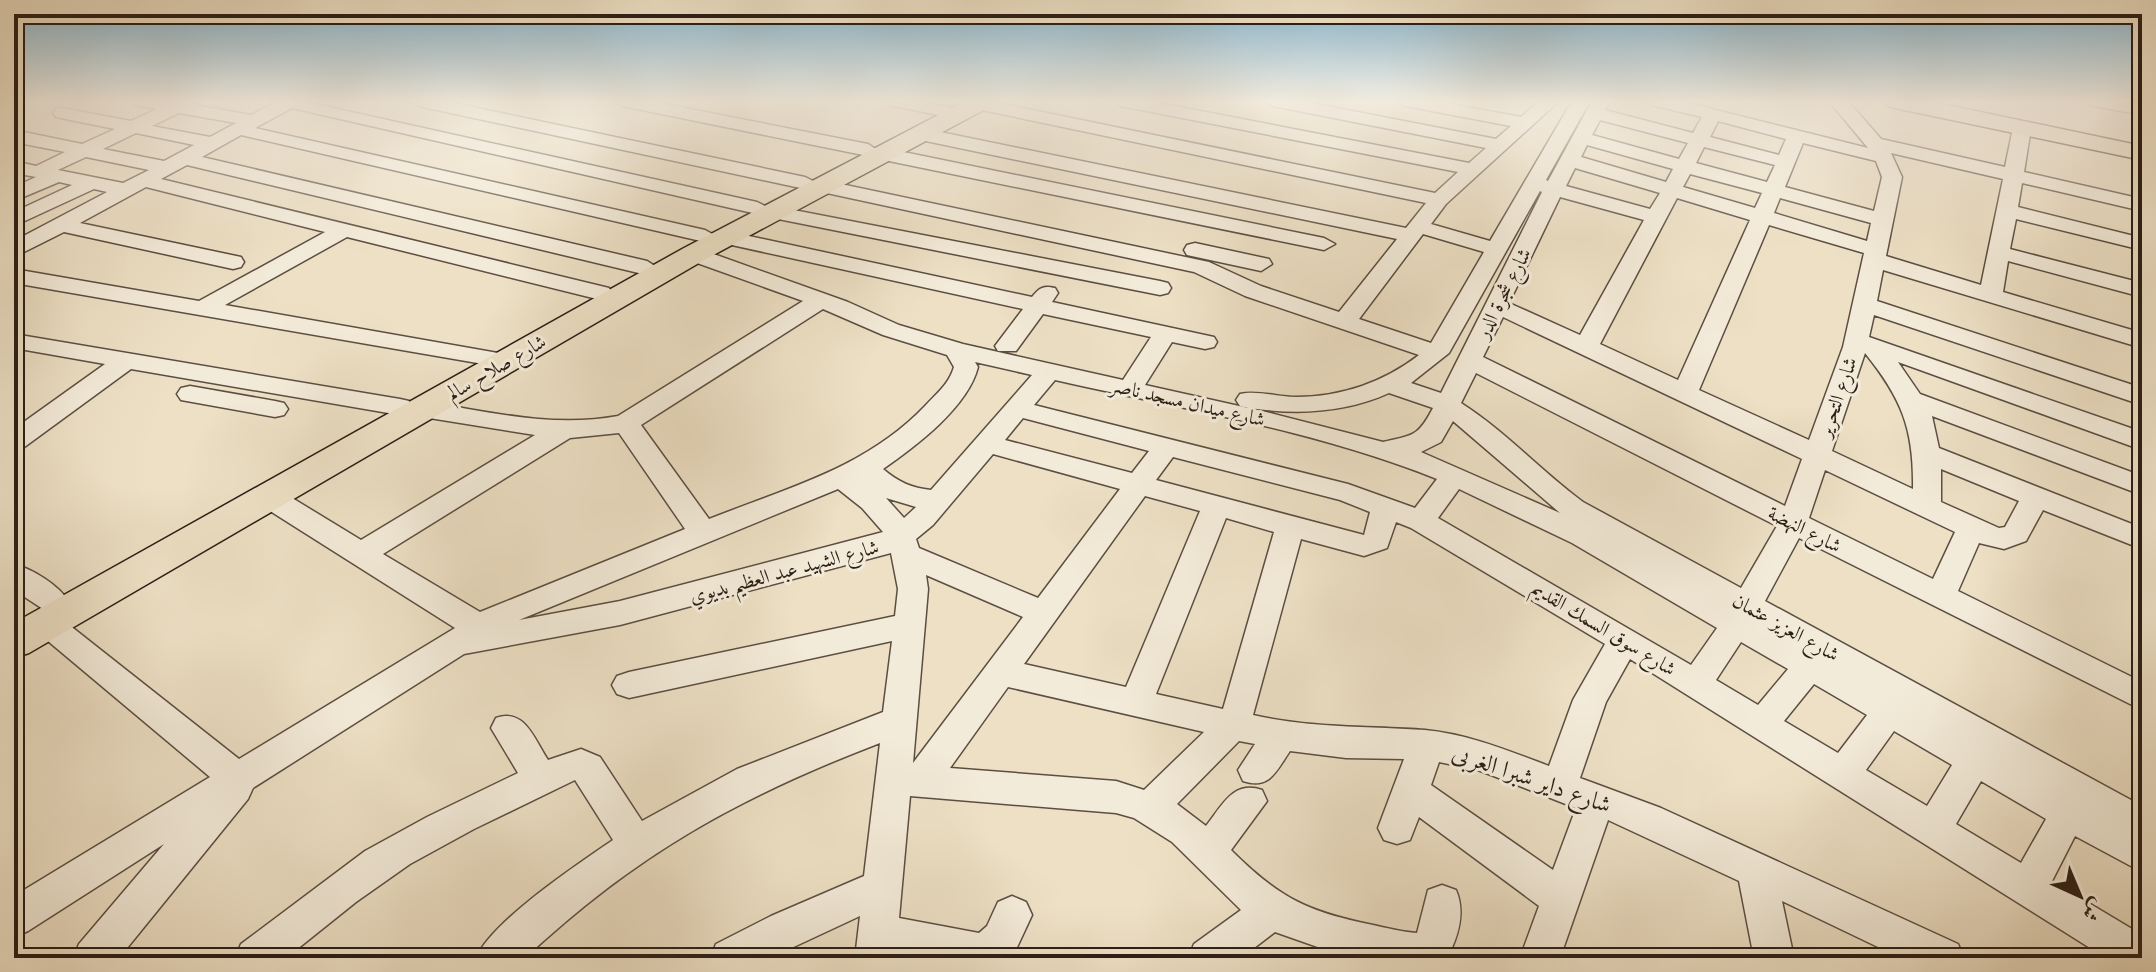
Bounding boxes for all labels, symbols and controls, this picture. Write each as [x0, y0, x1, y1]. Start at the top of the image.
street label: شارع شجرة الدر [1469, 244, 1541, 347]
street label: شارع صلاح سالم [442, 329, 553, 410]
street label: شارع التحرير [1811, 354, 1868, 444]
street label: شارع ميدان مسجد ناصر [1105, 372, 1268, 437]
street label: شارع النهضة [1762, 500, 1846, 563]
street label: شارع الشهيد عبد العظيم بديوي [687, 534, 883, 616]
street label: شارع سوق السمك القديم [1524, 575, 1681, 686]
street label: شارع العزيز عثمان [1726, 588, 1844, 671]
street label: شارع داير شبرا الغربى [1447, 737, 1615, 824]
north arrow [2040, 856, 2120, 936]
text: ش [2076, 893, 2111, 927]

